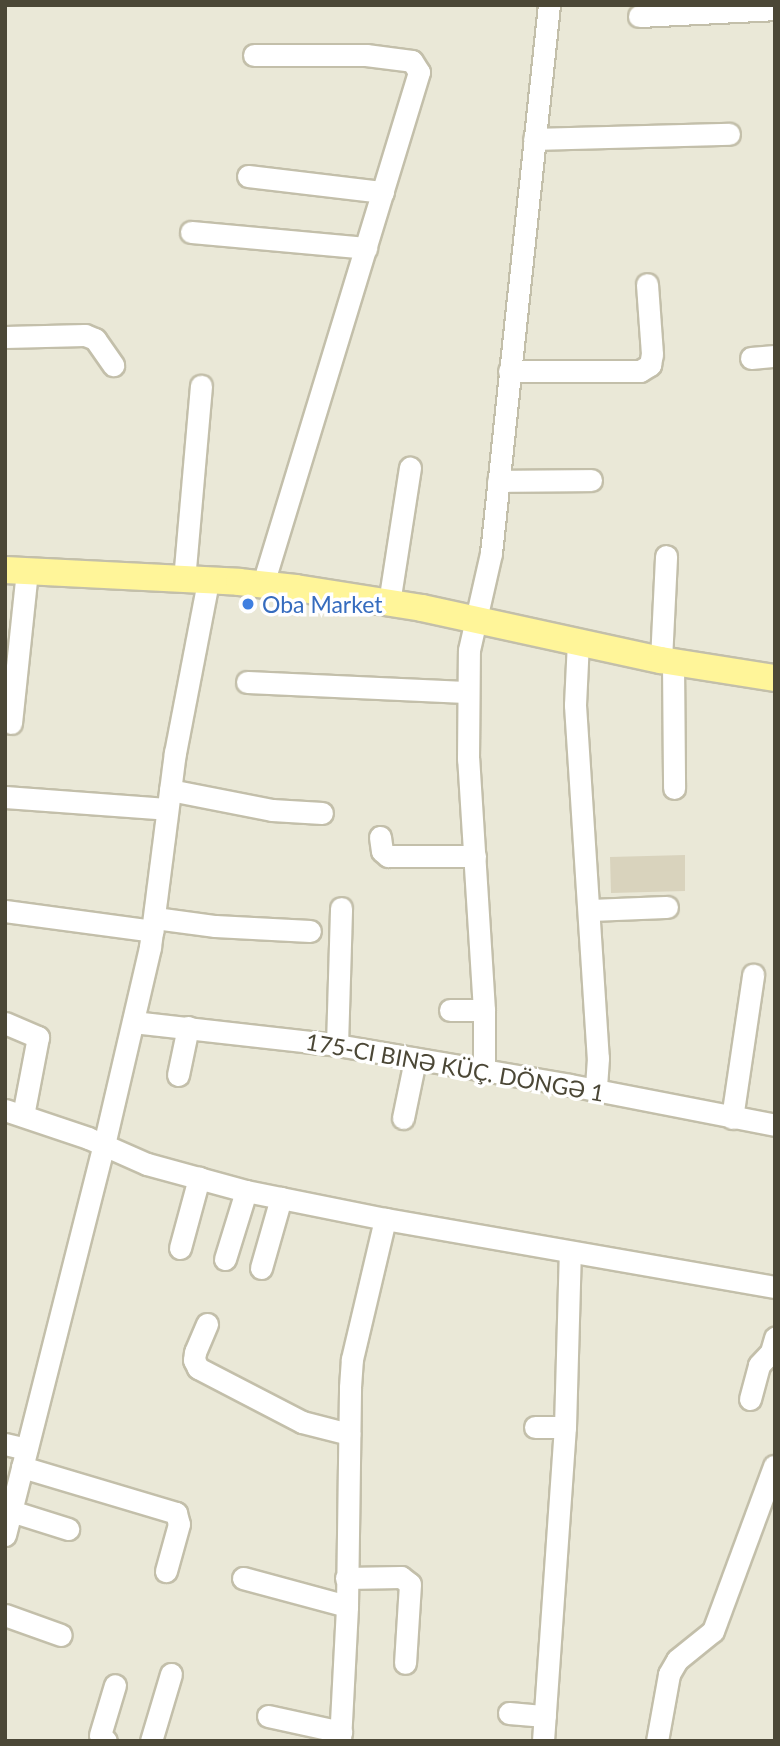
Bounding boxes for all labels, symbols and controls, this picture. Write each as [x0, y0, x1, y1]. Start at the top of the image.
place label: Oba Market [262, 590, 383, 618]
marker: Oba Market [240, 596, 256, 612]
street label: 175-CI BINƏ KÜÇ. DÖNGƏ 1 [304, 1027, 606, 1107]

